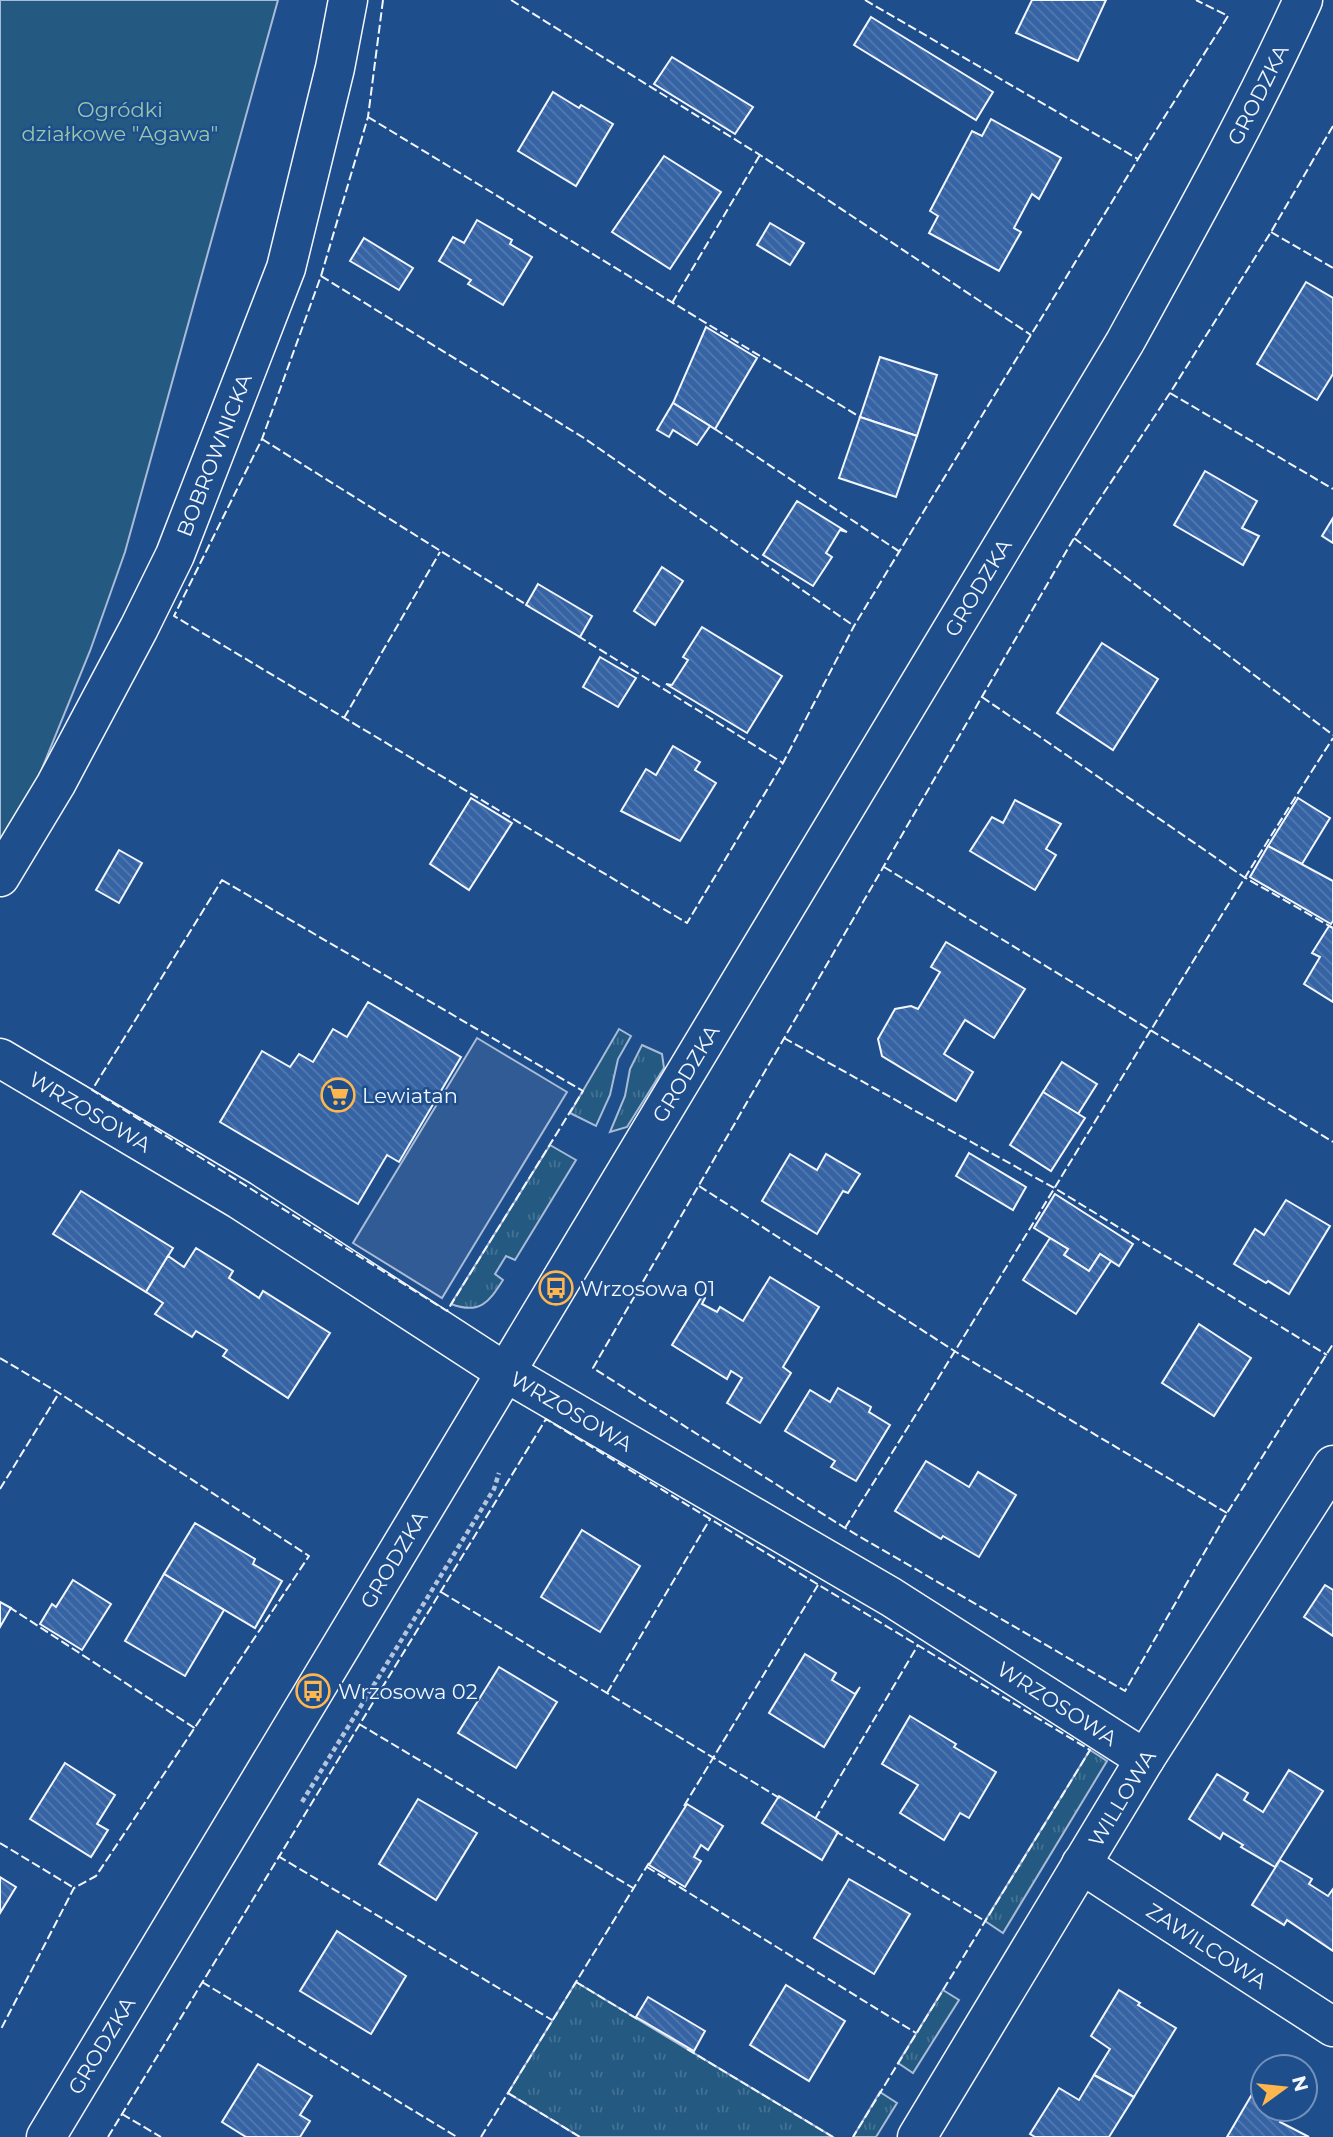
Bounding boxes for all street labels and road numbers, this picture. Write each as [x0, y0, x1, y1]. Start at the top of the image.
street label: GRODZKA [1222, 39, 1293, 149]
street label: BOBROWNICKA [171, 369, 257, 540]
street label: GRODZKA [939, 533, 1017, 641]
street label: GRODZKA [646, 1019, 725, 1127]
street label: WRZOSOWA [25, 1066, 157, 1158]
street label: WRZOSOWA [506, 1366, 638, 1457]
street label: GRODZKA [354, 1505, 433, 1613]
street label: WRZOSOWA [993, 1656, 1123, 1751]
street label: WILLOWA [1083, 1744, 1161, 1851]
street label: ZAWILCOWA [1142, 1897, 1273, 1994]
street label: GRODZKA [62, 1991, 140, 2099]

